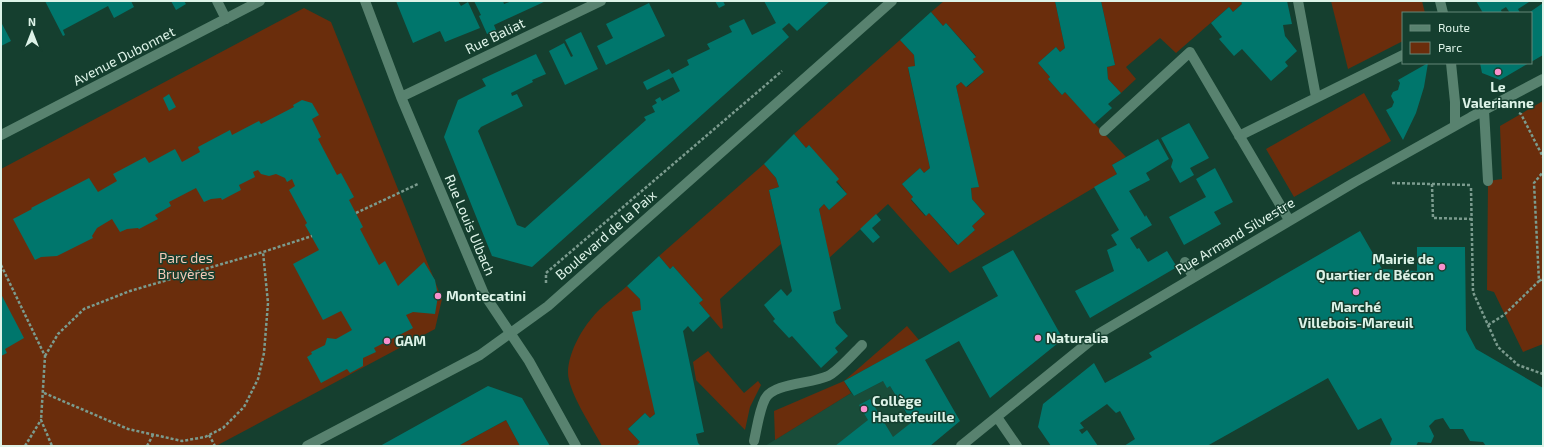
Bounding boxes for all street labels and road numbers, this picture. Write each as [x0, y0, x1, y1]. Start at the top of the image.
street label: Rue Baliat [462, 14, 527, 57]
street label: Avenue Dubonnet [70, 22, 178, 89]
street label: Rue Louis Ulbach [441, 172, 499, 278]
street label: Boulevard de la Paix [552, 186, 660, 283]
street label: Rue Armand Silvestre [1172, 193, 1297, 278]

